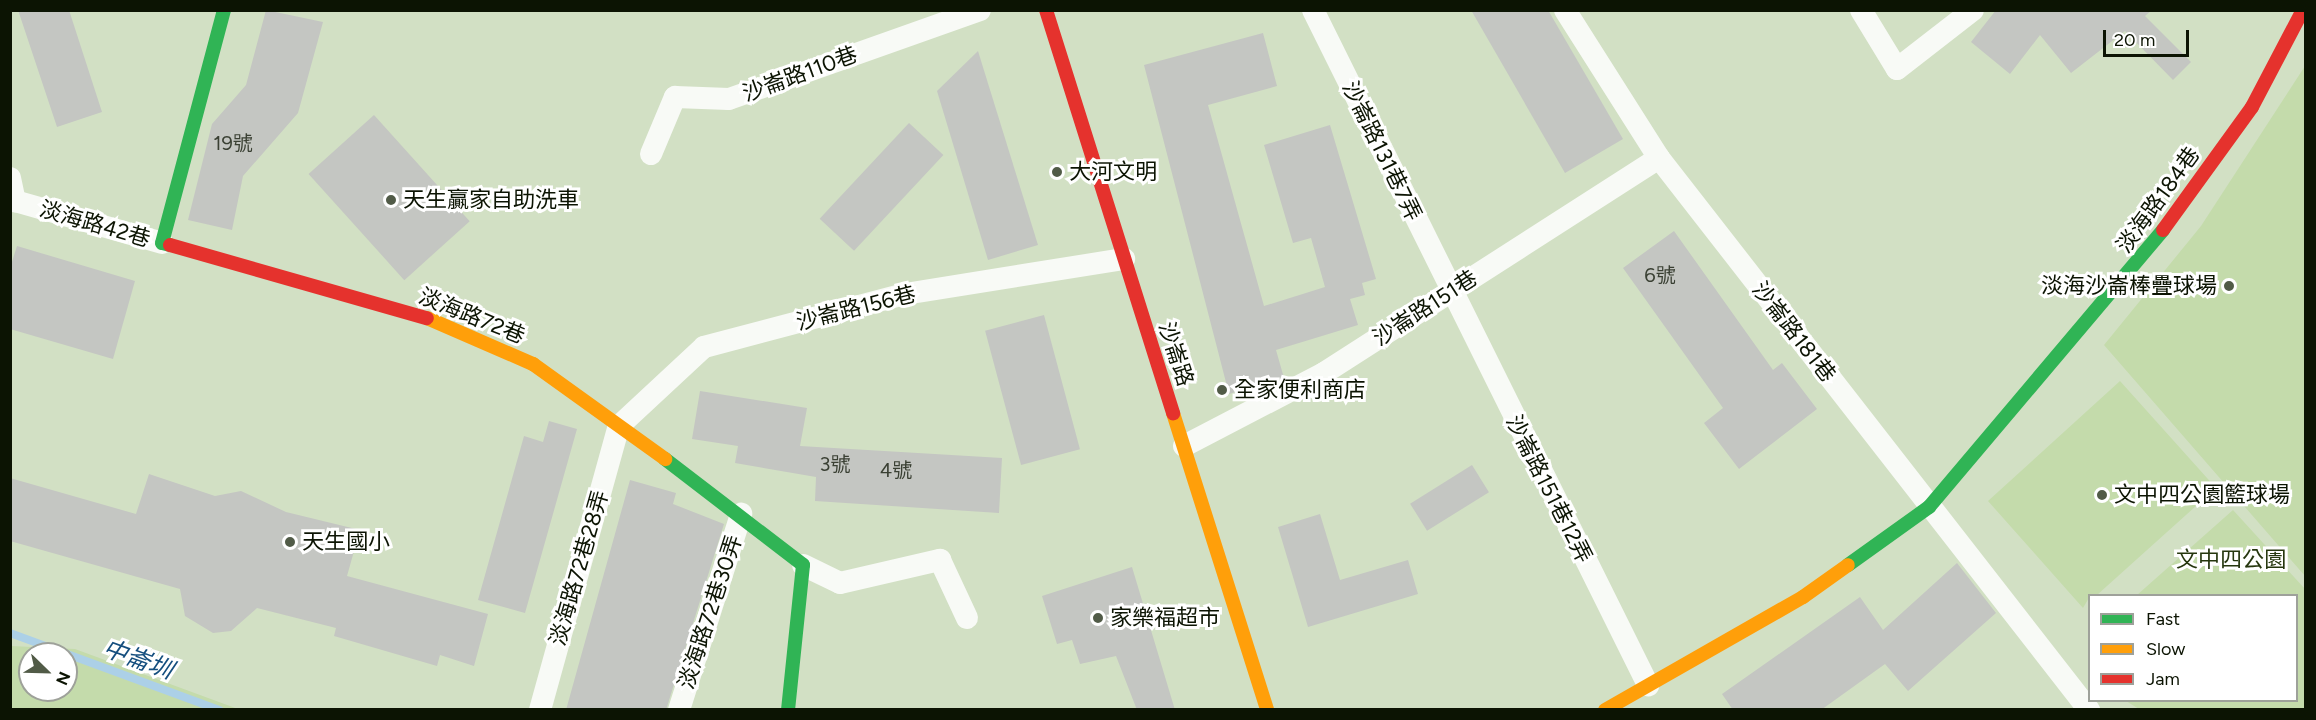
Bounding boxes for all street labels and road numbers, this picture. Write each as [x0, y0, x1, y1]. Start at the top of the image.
street label: 沙崙路110巷 [739, 41, 861, 107]
street label: 沙崙路131巷7弄 [1337, 77, 1427, 225]
street label: 淡海路184巷 [2111, 142, 2205, 258]
street label: 淡海路42巷 [37, 196, 153, 252]
street label: 沙崙路151巷 [1368, 265, 1482, 351]
street label: 沙崙路181巷 [1747, 277, 1841, 387]
street label: 沙崙路156巷 [794, 280, 918, 336]
street label: 淡海路72巷 [415, 283, 529, 349]
street label: 沙崙路 [1153, 319, 1199, 389]
street label: 沙崙路151巷12弄 [1500, 411, 1598, 567]
street label: 淡海路72巷28弄 [544, 488, 614, 648]
street label: 淡海路72巷30弄 [673, 532, 747, 692]

